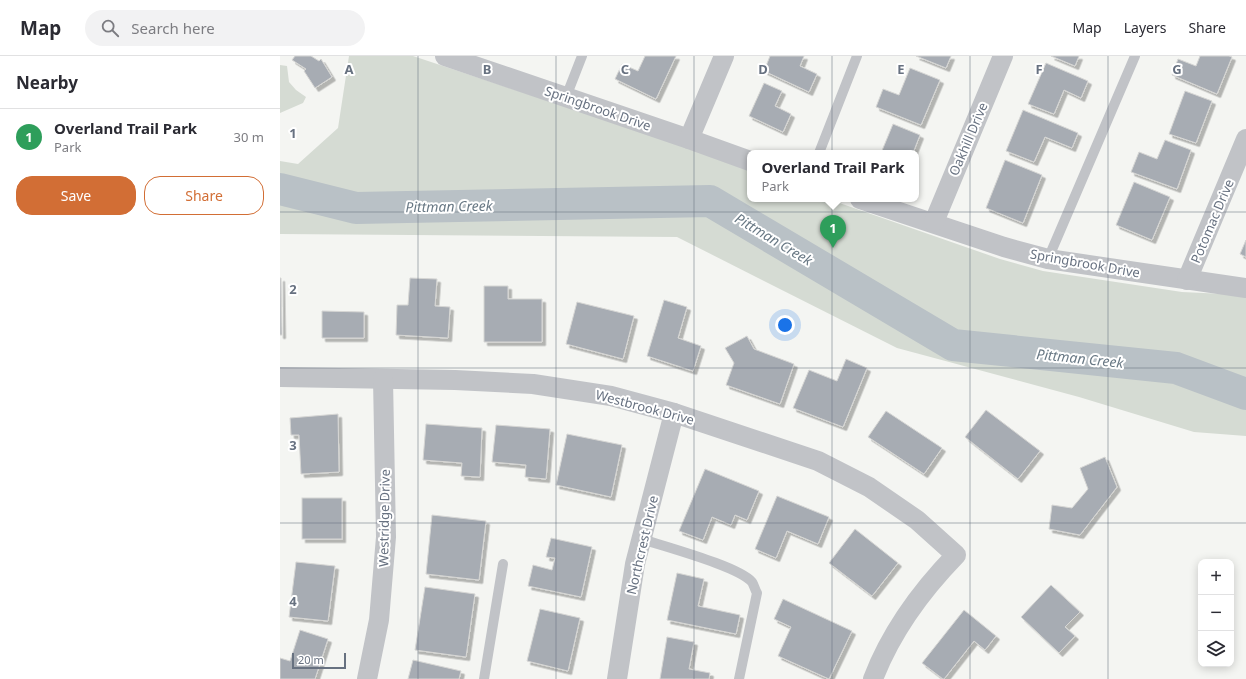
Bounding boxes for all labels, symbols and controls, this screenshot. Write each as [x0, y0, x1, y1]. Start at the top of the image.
search box [85, 10, 365, 46]
text: Map [20, 15, 61, 41]
icon: search [99, 17, 121, 39]
text: Search here [131, 18, 215, 38]
text: Map [1073, 18, 1102, 37]
text: Layers [1124, 18, 1166, 37]
text: Share [1188, 18, 1226, 37]
text: A [345, 60, 354, 78]
text: B [483, 60, 491, 78]
text: C [621, 60, 629, 78]
text: D [758, 60, 768, 78]
text: E [897, 60, 905, 78]
text: F [1035, 60, 1043, 78]
text: G [1172, 60, 1182, 78]
text: Nearby [16, 71, 78, 94]
street label: Springbrook Drive [542, 81, 654, 135]
street label: Oakhill Drive [944, 100, 992, 178]
text: Overland Trail Park [54, 118, 197, 138]
text: 1 [289, 124, 297, 142]
text: 1 [25, 128, 33, 146]
text: 30 m [234, 128, 264, 146]
text: Park [54, 138, 81, 156]
popup [747, 150, 919, 202]
text: Overland Trail Park [761, 157, 905, 177]
button: Save [16, 176, 136, 215]
button: Share [144, 176, 264, 215]
street label: Potomac Drive [1186, 176, 1238, 266]
text: Park [761, 177, 789, 195]
water label: Pittman Creek [405, 196, 494, 216]
water label: Pittman Creek [732, 208, 817, 270]
pin: 1 [820, 215, 846, 248]
street label: Springbrook Drive [1029, 244, 1141, 282]
text: 2 [289, 280, 297, 298]
your location [775, 315, 795, 335]
water label: Pittman Creek [1036, 344, 1125, 372]
street label: Westbrook Drive [594, 385, 696, 429]
text: 3 [289, 436, 297, 454]
street label: Westridge Drive [374, 469, 394, 567]
street label: Northcrest Drive [622, 494, 662, 596]
map controls [1198, 559, 1234, 667]
button: + [1198, 559, 1234, 595]
text: 4 [289, 592, 297, 610]
button: − [1198, 595, 1234, 631]
button: layers [1198, 631, 1234, 667]
scale bar [292, 651, 346, 670]
text: 20 m [298, 652, 324, 667]

